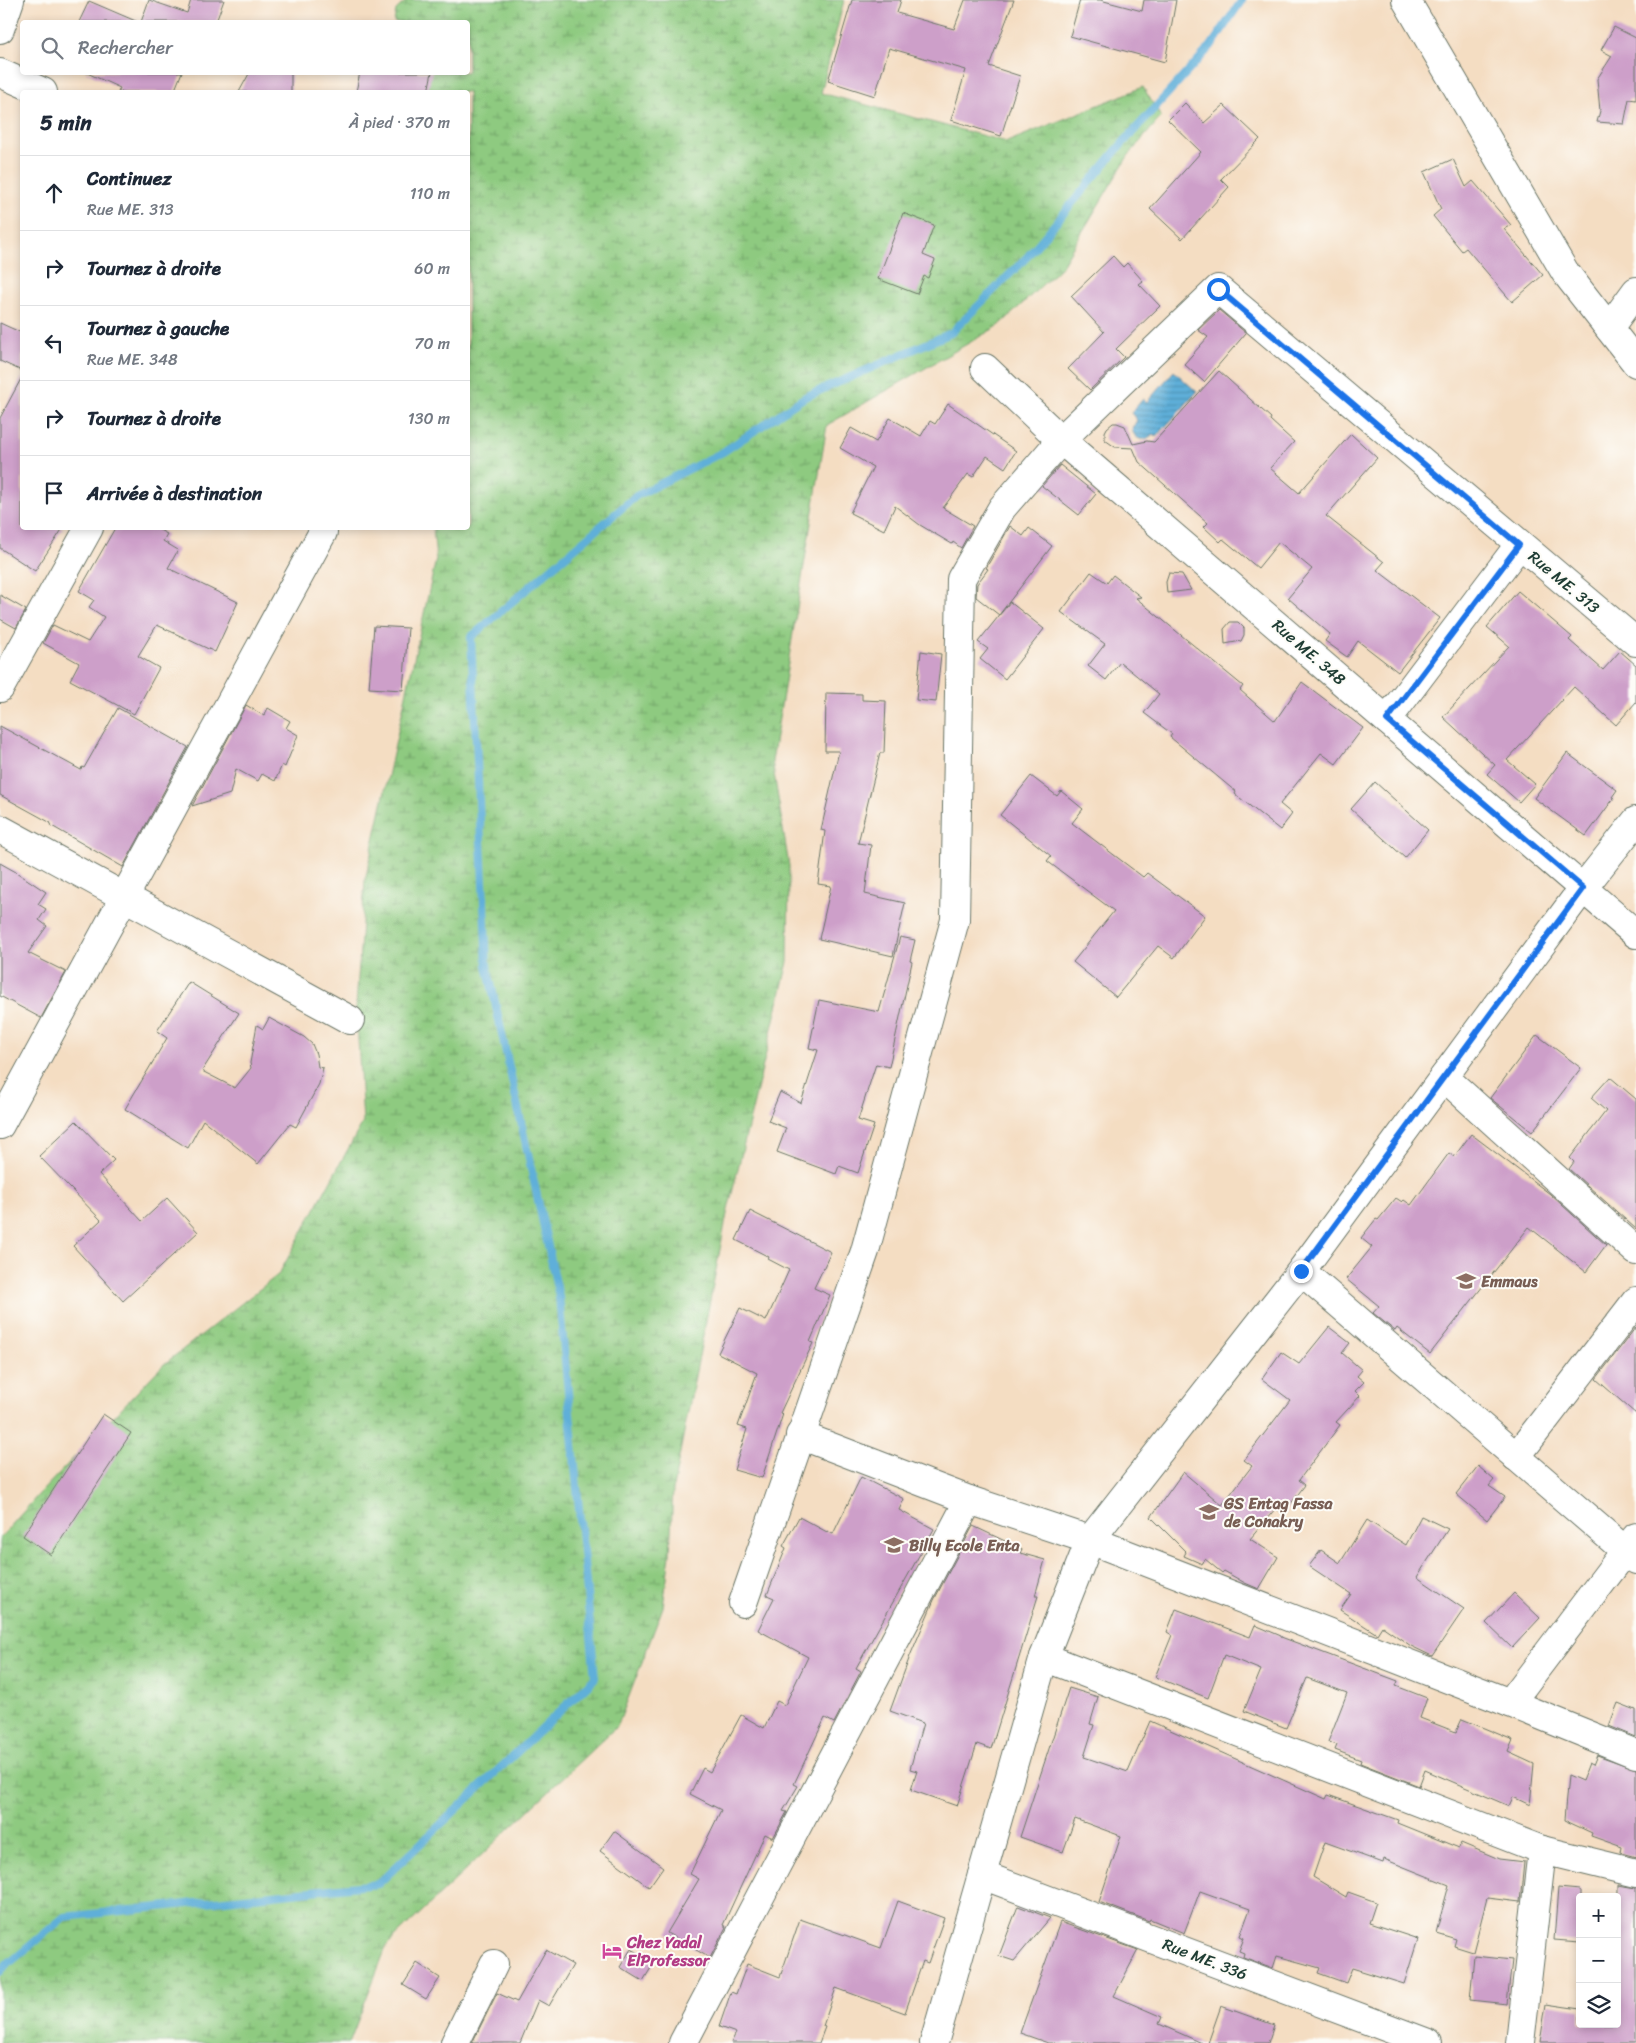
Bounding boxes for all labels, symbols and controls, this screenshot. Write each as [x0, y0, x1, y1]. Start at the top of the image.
search box [20, 20, 470, 75]
text: Rechercher [78, 31, 173, 64]
icon: search [38, 34, 66, 62]
text: 5 min [40, 104, 92, 142]
text: À pied · 370 m [349, 108, 450, 137]
text: Continuez [87, 162, 172, 195]
icon: ahead [40, 179, 68, 207]
text: 110 m [410, 179, 450, 208]
text: Rue ME. 313 [87, 195, 174, 224]
text: Tournez à droite [87, 252, 221, 285]
icon: right [40, 254, 68, 282]
text: 60 m [414, 254, 450, 283]
route start [1207, 278, 1230, 301]
text: Tournez à gauche [87, 312, 229, 345]
icon: left [40, 329, 68, 357]
text: 70 m [414, 329, 450, 358]
text: Rue ME. 348 [87, 345, 178, 374]
text: Tournez à droite [87, 402, 221, 435]
icon: right [40, 404, 68, 432]
text: 130 m [408, 404, 450, 433]
text: Arrivée à destination [87, 477, 262, 510]
icon: arrive [40, 479, 68, 507]
street label: Rue ME. 313 [1521, 543, 1607, 621]
street label: Rue ME. 348 [1265, 611, 1353, 693]
route end [1290, 1260, 1313, 1283]
place label: Emmaus [1481, 1267, 1538, 1296]
school or university icon: Emmaus [1455, 1270, 1477, 1292]
place label: GS Entag Fassa de Conakry [1223, 1489, 1333, 1536]
school or university icon: GS Entag Fassa de Conakry [1198, 1501, 1220, 1523]
place label: Billy Ecole Enta [909, 1531, 1020, 1560]
school or university icon: Billy Ecole Enta [883, 1534, 905, 1556]
map controls [1576, 1893, 1621, 2028]
button: + [1576, 1893, 1621, 1938]
place label: Chez Yadal ElProfessor [626, 1928, 711, 1975]
street label: Rue ME. 336 [1158, 1930, 1252, 1988]
button: − [1576, 1938, 1621, 1983]
hotel icon: Chez Yadal ElProfessor [601, 1940, 623, 1962]
button: layers [1576, 1983, 1621, 2028]

